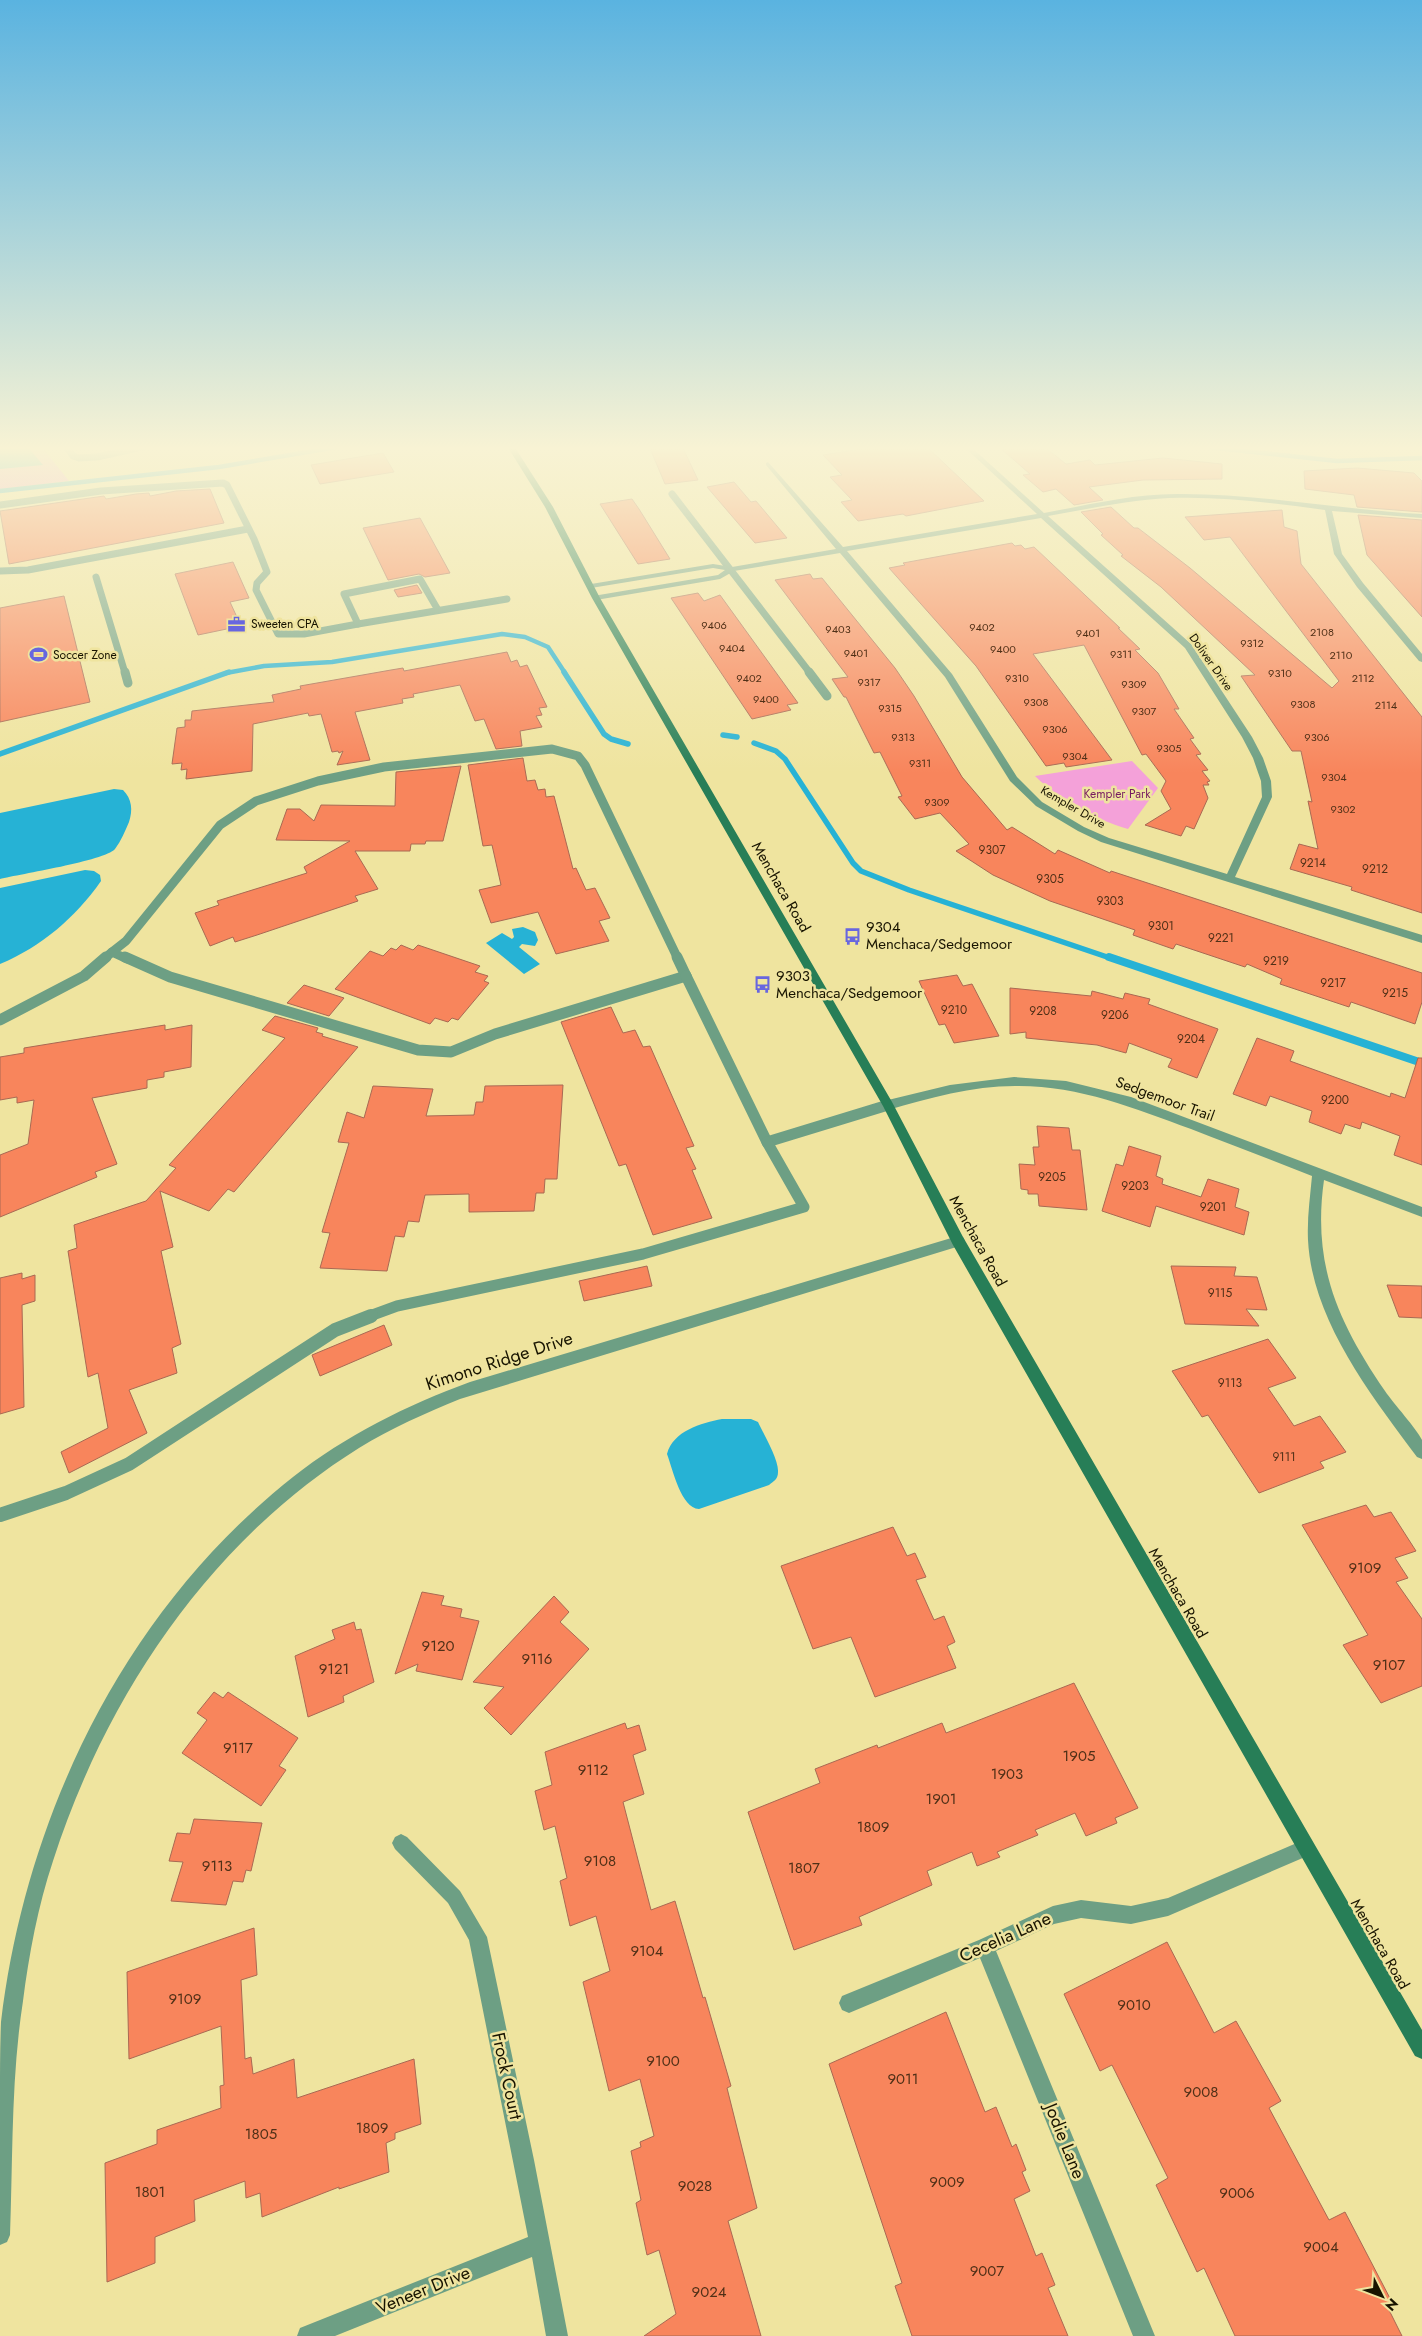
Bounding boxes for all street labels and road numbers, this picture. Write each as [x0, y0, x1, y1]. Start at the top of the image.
street label: Doliver Drive [1185, 630, 1237, 694]
street label: Kempler Drive [1037, 781, 1109, 833]
street label: Menchaca Road [746, 838, 816, 936]
street label: Sedgemoor Trail [1112, 1071, 1218, 1127]
street label: Menchaca Road [944, 1191, 1012, 1291]
street label: Kimono Ridge Drive [422, 1325, 576, 1397]
street label: Menchaca Road [1143, 1544, 1213, 1642]
street label: Menchaca Road [1345, 1895, 1415, 1993]
street label: Cecelia Lane [955, 1905, 1055, 1969]
street label: Frock Court [485, 2030, 529, 2123]
street label: Jodie Lane [1037, 2098, 1092, 2183]
street label: Veneer Drive [372, 2259, 474, 2321]

